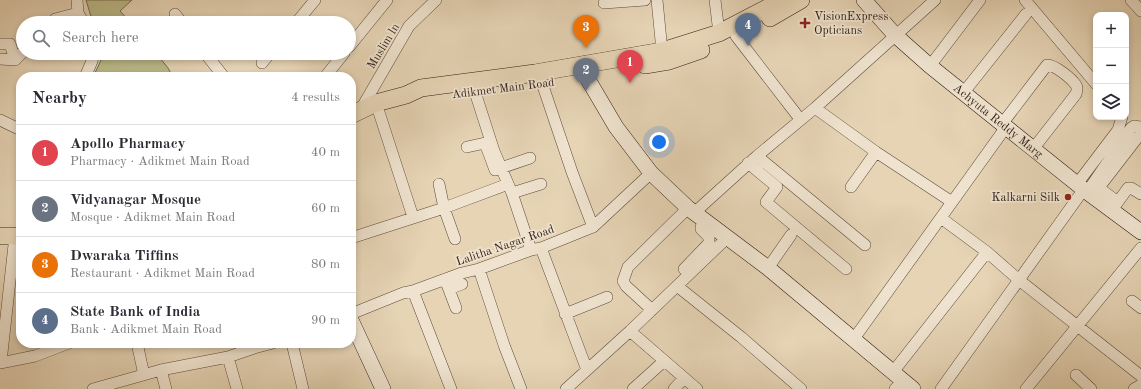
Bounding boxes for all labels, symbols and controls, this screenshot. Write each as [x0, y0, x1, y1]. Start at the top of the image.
place label: VisionExpress Opticians [814, 11, 888, 37]
map controls [1093, 12, 1129, 120]
button: + [1093, 12, 1129, 48]
pin: 4 [735, 13, 761, 46]
pin: 3 [573, 15, 599, 48]
search box [16, 16, 356, 60]
marker: VisionExpress Opticians [799, 17, 811, 29]
street label: Muslim ln [366, 21, 402, 71]
icon: search [30, 27, 52, 49]
text: Search here [62, 31, 139, 46]
button: − [1093, 48, 1129, 84]
pin: 1 [617, 50, 643, 83]
pin: 2 [573, 58, 599, 91]
street label: Adikmet Main Road [451, 77, 555, 101]
street label: Achyuta Reddy Marg [951, 82, 1045, 161]
button: layers [1093, 84, 1129, 120]
text: Nearby [32, 90, 87, 107]
text: 4 results [291, 91, 340, 104]
your location [649, 132, 669, 152]
text: Apollo Pharmacy [70, 137, 186, 152]
text: 1 [41, 146, 49, 159]
text: 40 m [311, 146, 340, 159]
text: Pharmacy · Adikmet Main Road [70, 155, 250, 168]
place label: Kalkarni Silk [991, 192, 1060, 204]
marker: Kalkarni Silk [1063, 192, 1073, 202]
text: Vidyanagar Mosque [70, 193, 201, 208]
text: 2 [41, 202, 49, 215]
text: 60 m [311, 202, 340, 215]
text: Mosque · Adikmet Main Road [70, 211, 235, 224]
street label: Lalitha Nagar Road [455, 223, 556, 268]
text: Dwaraka Tiffins [70, 249, 178, 264]
text: 3 [41, 258, 49, 271]
text: 80 m [311, 258, 340, 271]
text: Restaurant · Adikmet Main Road [70, 267, 255, 280]
text: State Bank of India [70, 305, 200, 320]
text: 4 [41, 314, 49, 327]
text: 90 m [311, 314, 340, 327]
text: Bank · Adikmet Main Road [70, 323, 222, 336]

